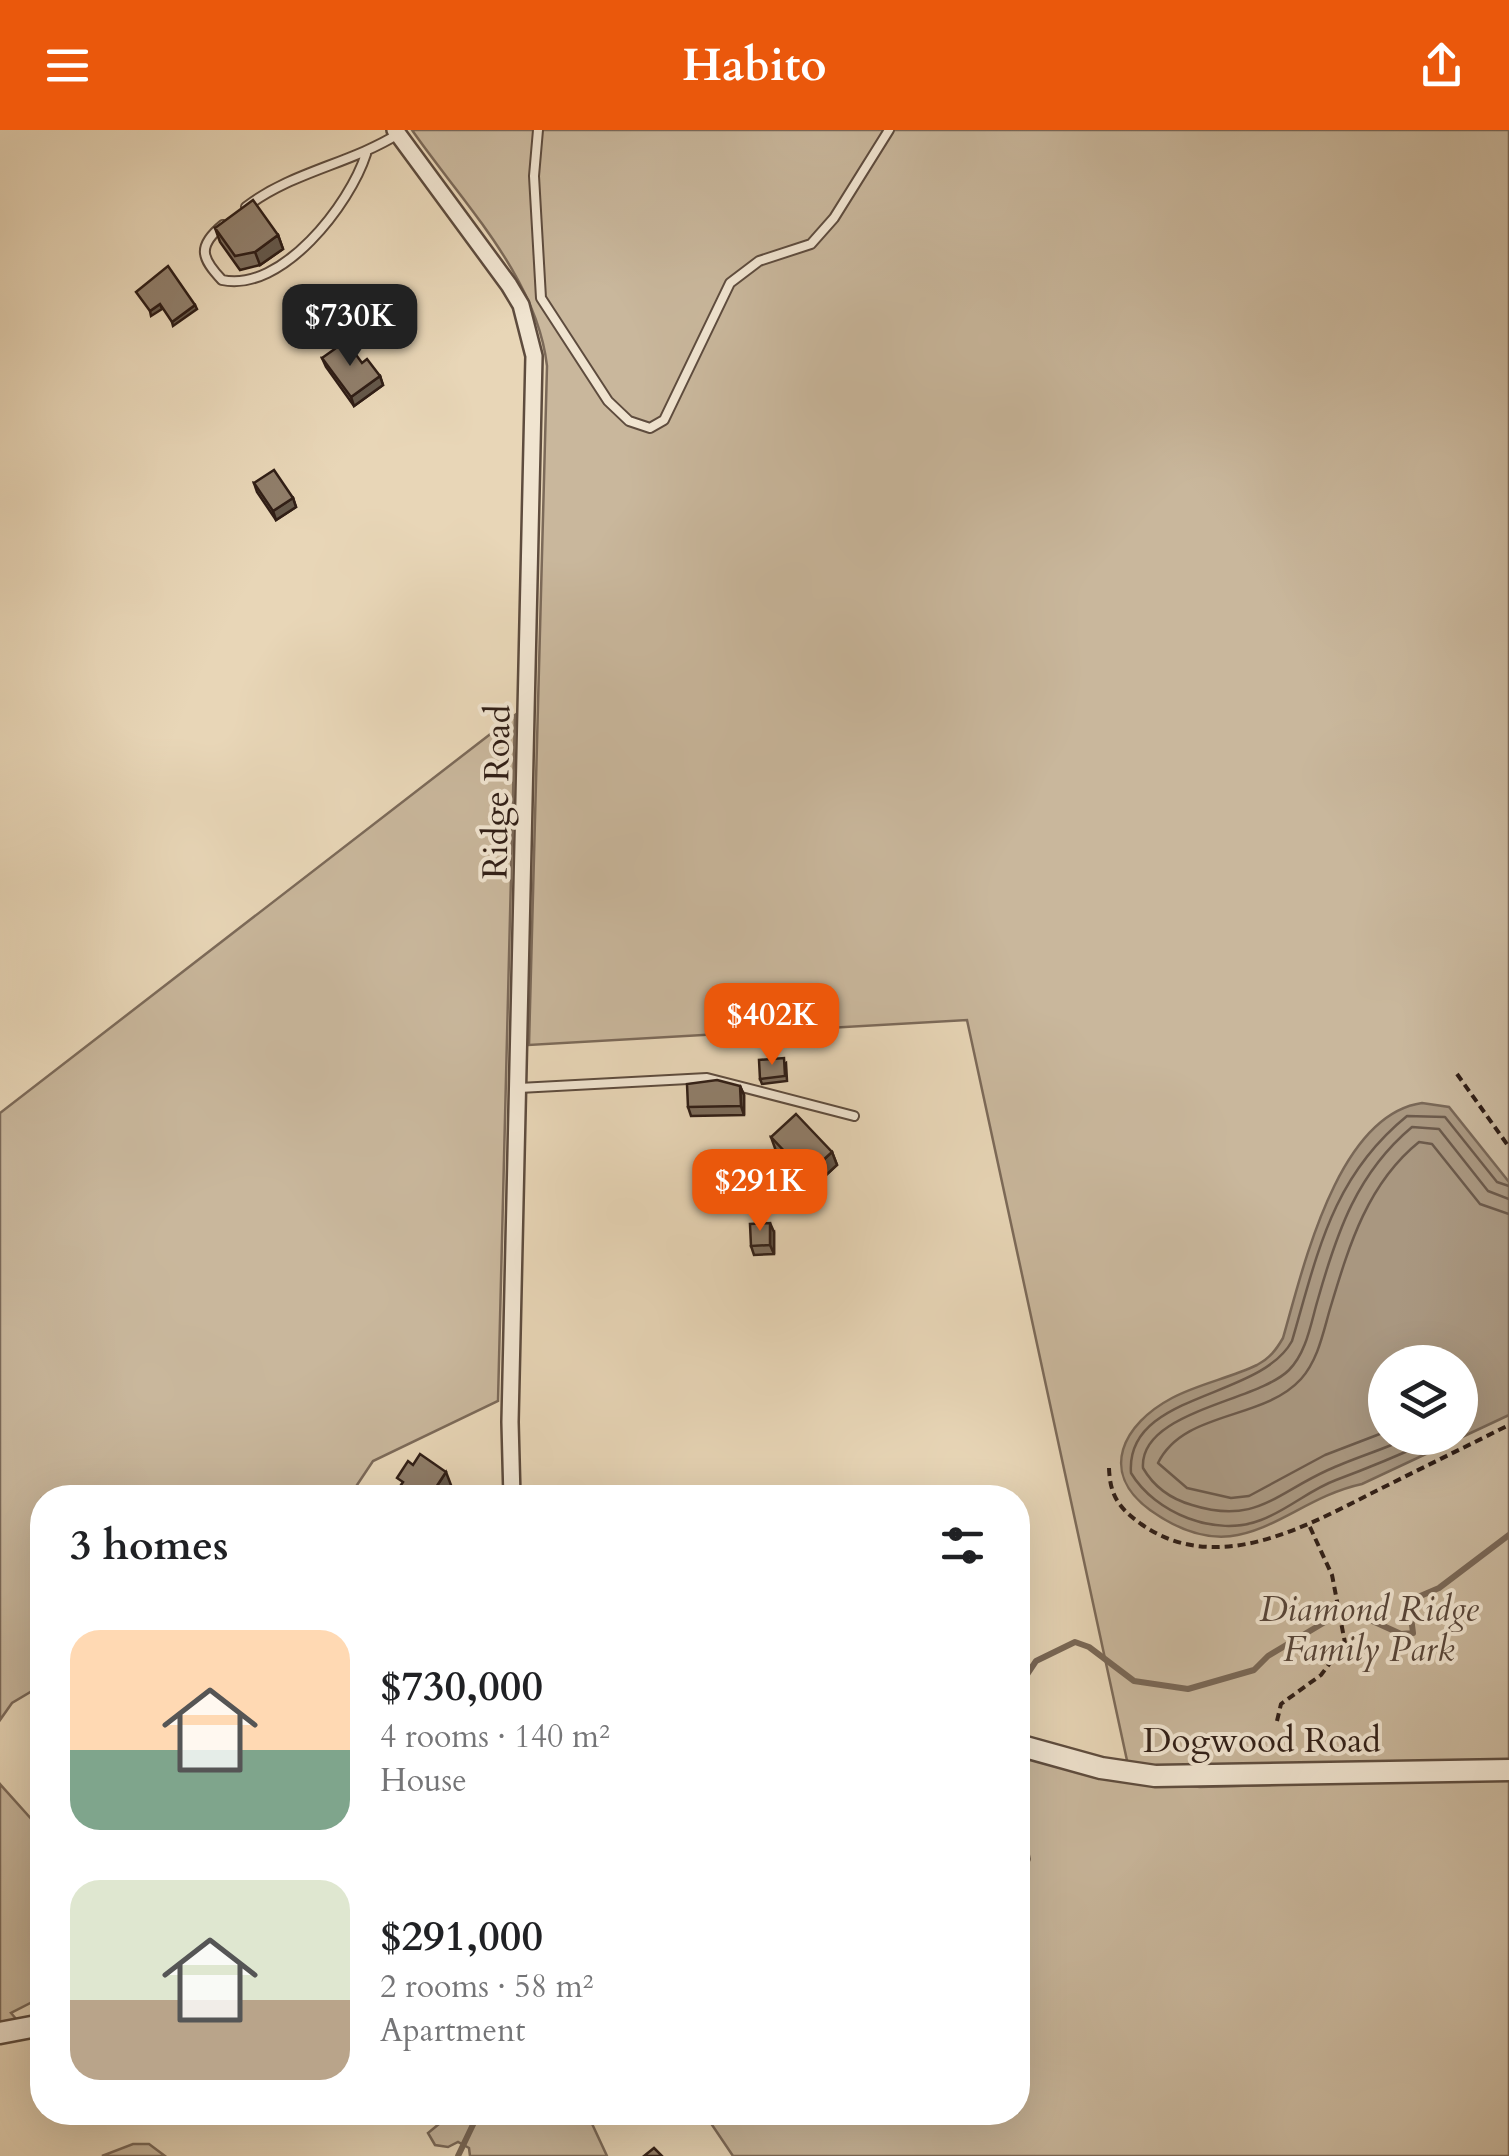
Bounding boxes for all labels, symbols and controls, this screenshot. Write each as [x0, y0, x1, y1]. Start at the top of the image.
text: Habito [682, 35, 827, 96]
icon: menu [40, 38, 95, 93]
icon: share [1414, 38, 1469, 93]
pin: $730K [280, 284, 420, 369]
text: $730K [304, 294, 396, 338]
street label: Ridge Road [471, 704, 523, 880]
pin: $402K [702, 983, 842, 1068]
text: $402K [726, 993, 818, 1037]
pin: $291K [690, 1149, 830, 1234]
text: $291K [714, 1159, 806, 1203]
map controls [1368, 1345, 1478, 1455]
button: layers [1368, 1345, 1478, 1455]
text: 3 homes [70, 1517, 228, 1574]
icon: filters [935, 1518, 990, 1573]
park label: Diamond Ridge Family Park [1259, 1586, 1479, 1674]
text: $730,000 [380, 1658, 543, 1715]
icon: home [150, 1670, 270, 1790]
text: 4 rooms · 140 m² [380, 1715, 610, 1759]
street label: Dogwood Road [1143, 1717, 1381, 1765]
text: House [380, 1759, 467, 1803]
text: $291,000 [380, 1908, 543, 1965]
icon: home [150, 1920, 270, 2040]
text: 2 rooms · 58 m² [380, 1965, 593, 2009]
text: Apartment [380, 2009, 525, 2053]

